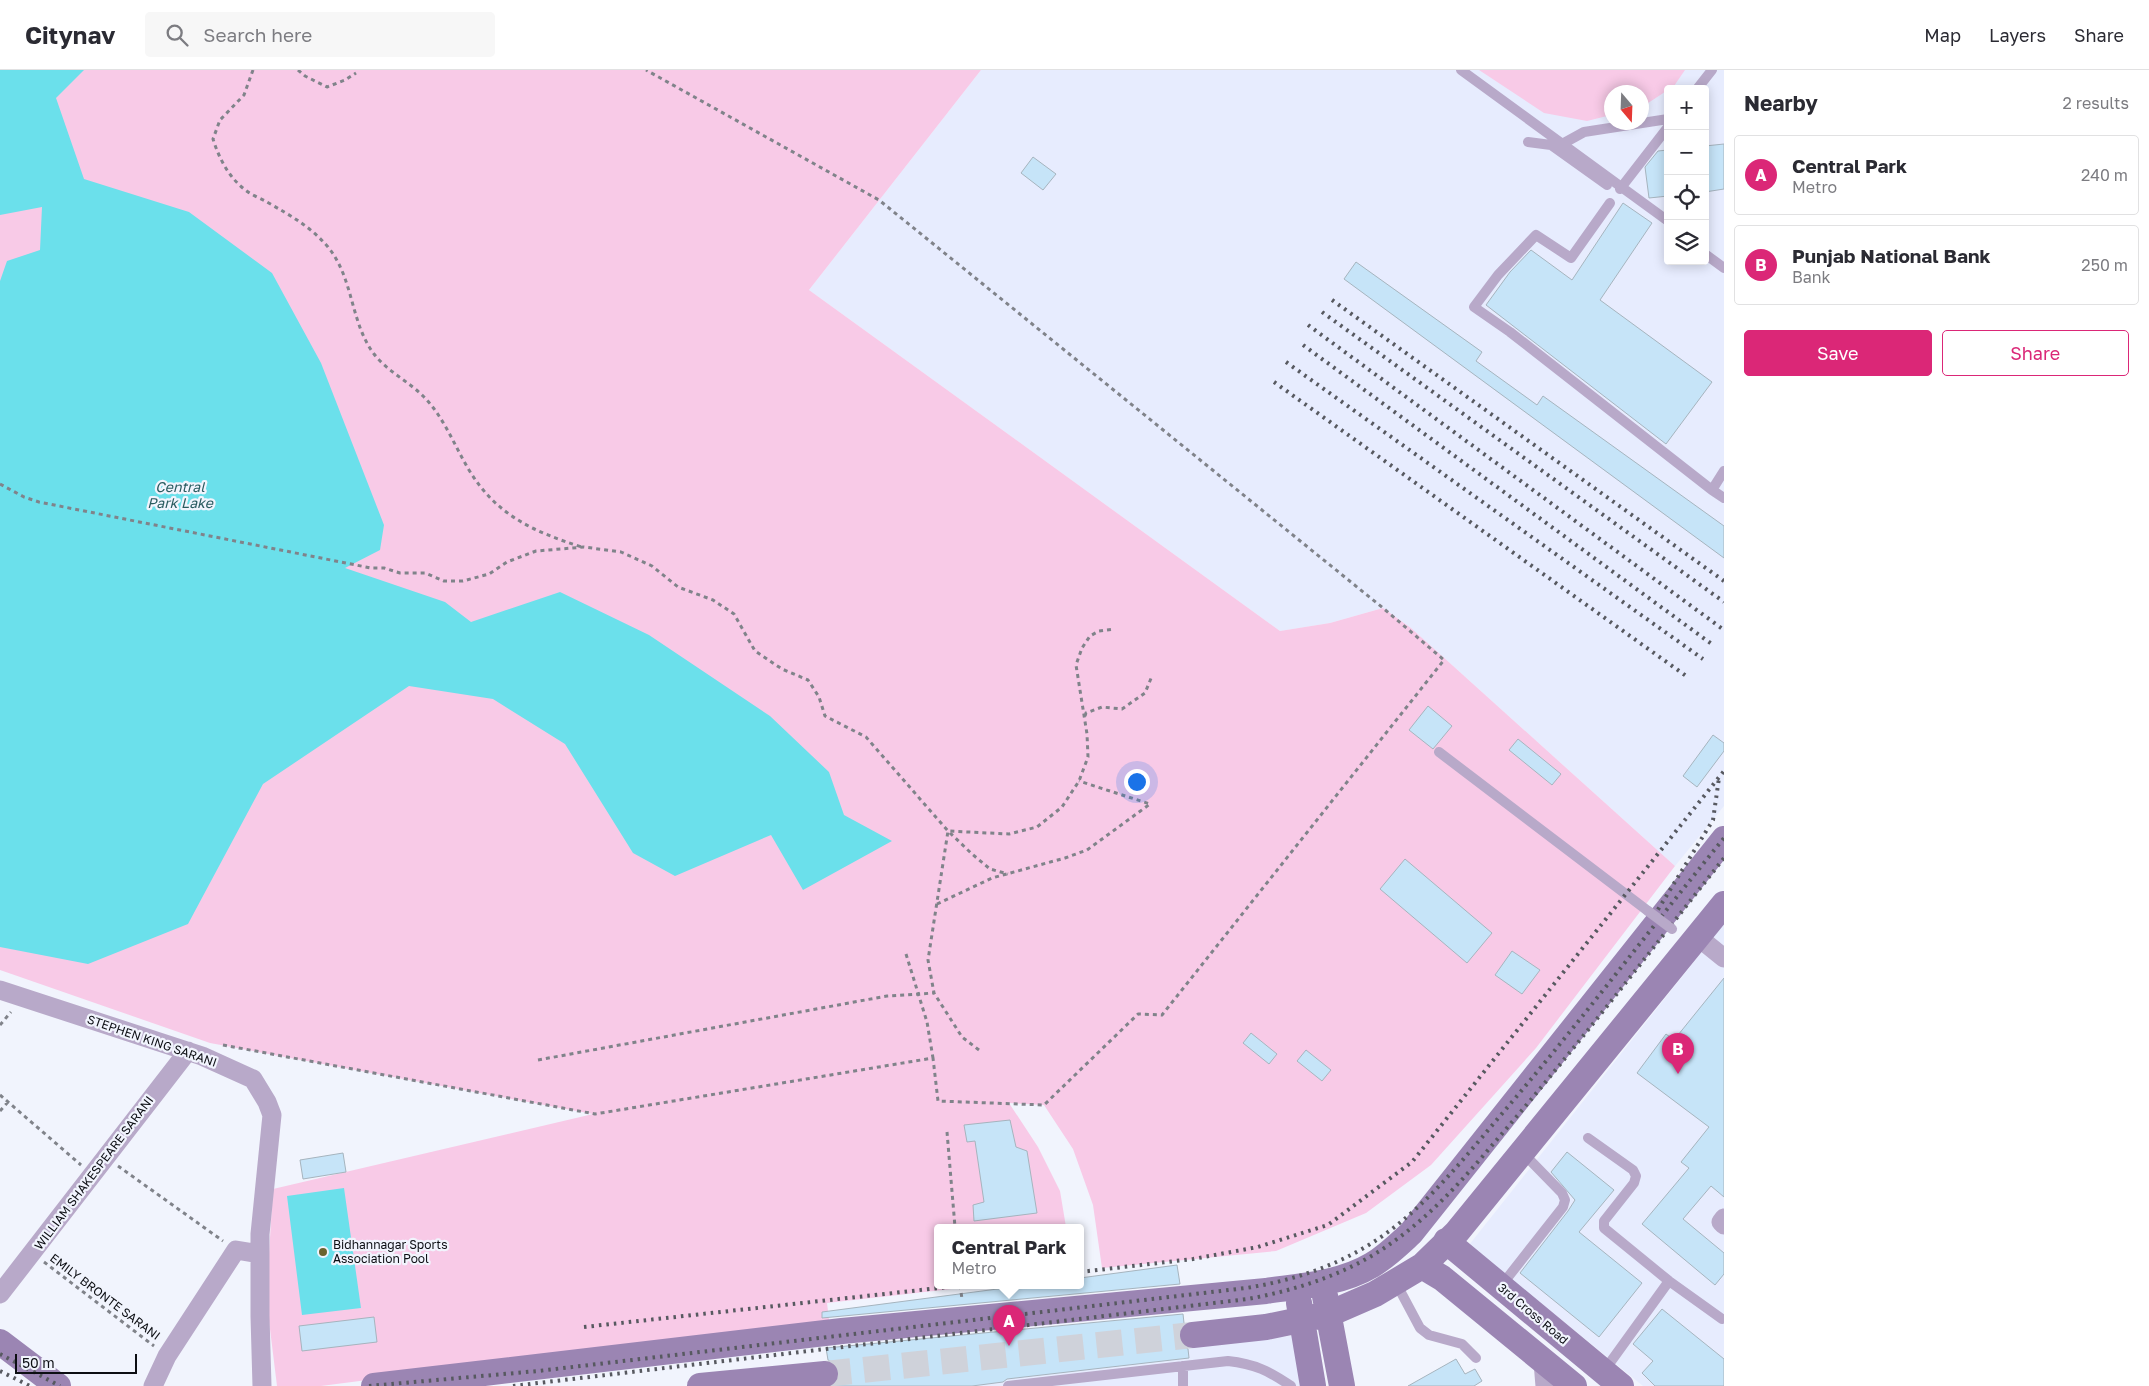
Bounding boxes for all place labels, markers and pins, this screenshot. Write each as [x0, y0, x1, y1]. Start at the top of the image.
pin: B [1662, 1033, 1694, 1074]
place label: Bidhannagar Sports Association Pool [333, 1237, 448, 1266]
marker: Bidhannagar Sports Association Pool [317, 1246, 329, 1258]
pin: A [993, 1305, 1025, 1346]

